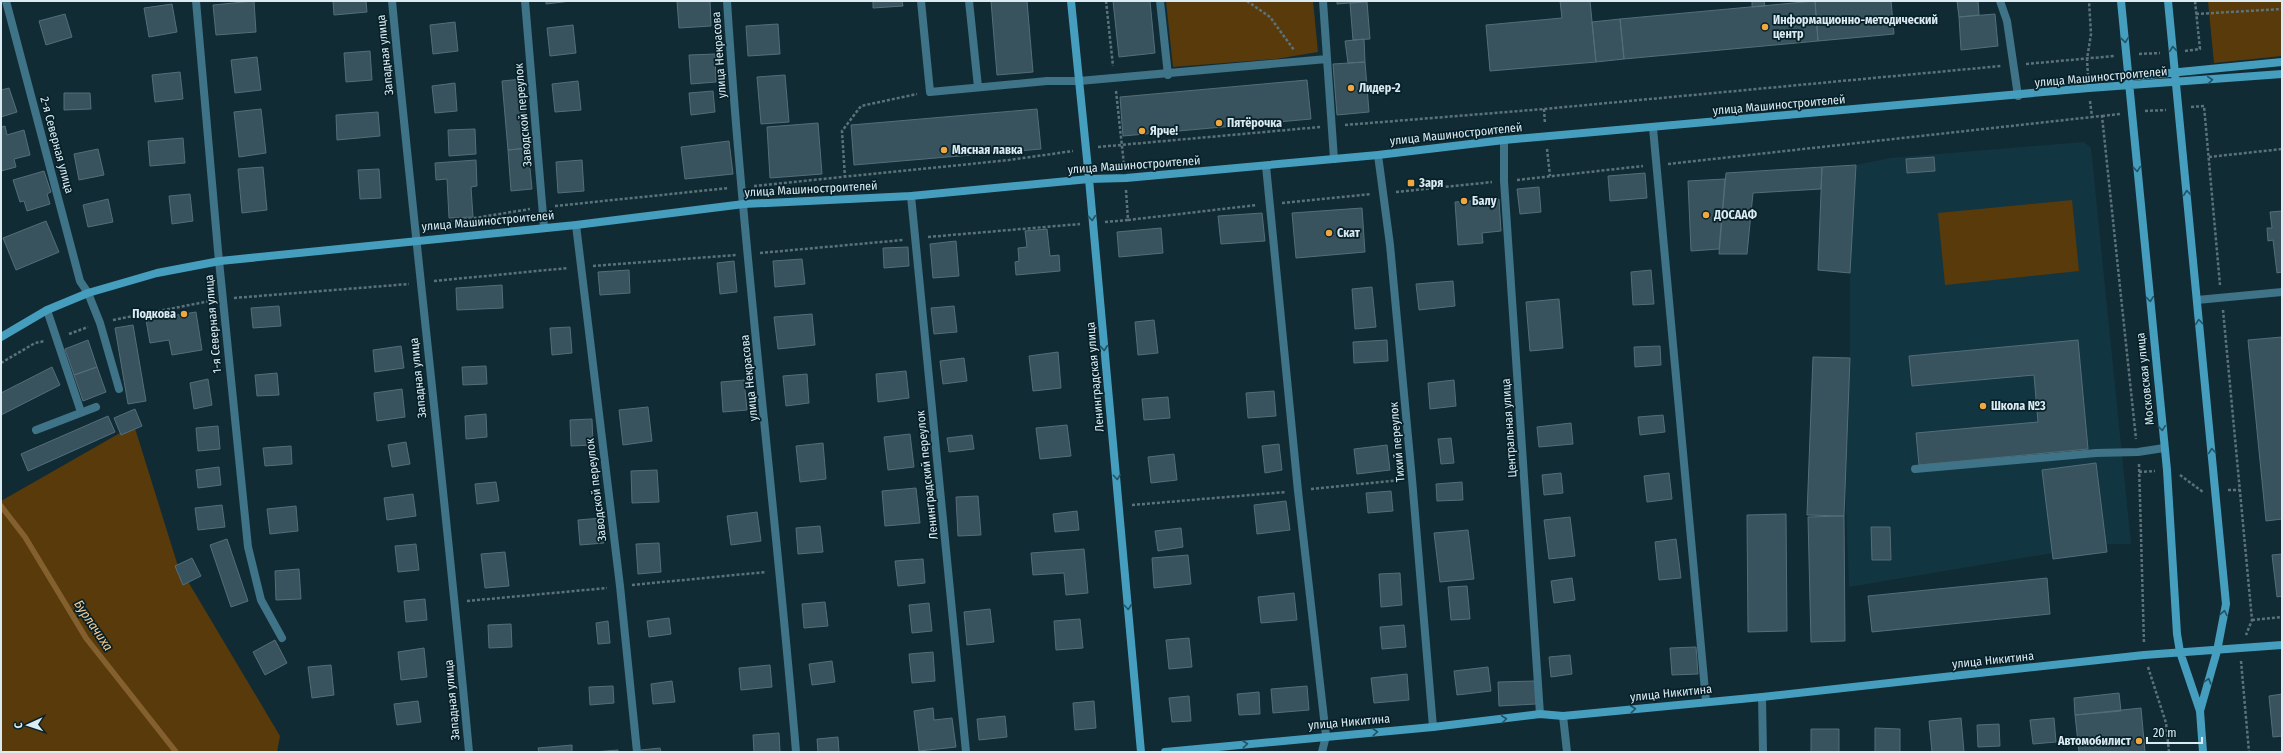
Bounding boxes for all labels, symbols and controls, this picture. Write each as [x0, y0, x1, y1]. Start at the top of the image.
street label: улица Некрасова [709, 11, 729, 99]
place label: Информационно-методический центр [1773, 13, 1938, 41]
street label: Западная улица [374, 14, 396, 96]
marker: Информационно-методический центр [1760, 22, 1770, 32]
one-way arrow [2120, 37, 2129, 43]
one-way arrow [2168, 46, 2177, 52]
street label: Заводской переулок [511, 62, 535, 167]
street label: улица Машиностроителей [2034, 64, 2168, 90]
one-way arrow [2207, 76, 2213, 85]
place label: Лидер-2 [1359, 81, 1401, 95]
marker: Лидер-2 [1346, 83, 1356, 93]
street label: улица Машиностроителей [1712, 92, 1846, 118]
street label: 2-я Северная улица [37, 95, 77, 195]
place label: Пятёрочка [1227, 116, 1282, 130]
marker: Пятёрочка [1214, 118, 1224, 128]
street label: улица Машиностроителей [1389, 120, 1523, 148]
place label: Ярче! [1150, 124, 1178, 138]
marker: Ярче! [1137, 126, 1147, 136]
place label: Мясная лавка [952, 143, 1023, 157]
marker: Мясная лавка [939, 145, 949, 155]
street label: улица Машиностроителей [1067, 153, 1201, 177]
one-way arrow [2132, 166, 2141, 172]
place label: Заря [1418, 176, 1443, 190]
marker: Заря [1406, 178, 1416, 188]
street label: улица Машиностроителей [744, 179, 878, 199]
one-way arrow [2182, 189, 2191, 196]
place label: Балу [1472, 194, 1497, 208]
marker: Балу [1459, 196, 1469, 206]
street label: улица Машиностроителей [421, 208, 555, 234]
place label: ДОСААФ [1713, 208, 1758, 222]
marker: ДОСААФ [1701, 210, 1711, 220]
one-way arrow [1088, 215, 1097, 221]
place label: Скат [1337, 226, 1361, 240]
marker: Скат [1324, 228, 1334, 238]
street label: 1-я Северная улица [202, 274, 224, 374]
one-way arrow [2145, 296, 2154, 302]
place label: Подкова [132, 307, 176, 321]
marker: Подкова [179, 309, 189, 319]
one-way arrow [2195, 319, 2204, 325]
street label: Ленинградская улица [1083, 321, 1107, 433]
street label: Московская улица [2133, 332, 2157, 426]
street label: улица Некрасова [737, 334, 761, 422]
street label: Западная улица [407, 337, 429, 419]
one-way arrow [1100, 345, 1109, 351]
street label: Центральная улица [1499, 378, 1519, 478]
place label: Школа №3 [1991, 399, 2046, 413]
street label: Тихий переулок [1386, 401, 1407, 483]
marker: Школа №3 [1978, 401, 1988, 411]
street label: Ленинградский переулок [913, 410, 941, 540]
one-way arrow [2158, 425, 2167, 431]
street label: Заводской переулок [583, 437, 609, 542]
one-way arrow [2207, 448, 2216, 454]
one-way arrow [1112, 474, 1121, 480]
water label: Бурлачиха [71, 597, 116, 654]
one-way arrow [1124, 604, 1133, 610]
one-way arrow [2219, 609, 2228, 616]
street label: улица Никитина [1951, 649, 2035, 671]
street label: Западная улица [441, 659, 463, 741]
one-way arrow [2203, 677, 2212, 684]
street label: улица Никитина [1629, 682, 1713, 704]
north arrow [8, 705, 48, 745]
one-way arrow [1630, 705, 1636, 714]
street label: улица Никитина [1307, 711, 1391, 733]
one-way arrow [1501, 714, 1507, 723]
scale bar [2147, 719, 2202, 745]
text: С [12, 722, 25, 729]
text: 20 m [2153, 726, 2177, 740]
one-way arrow [1372, 728, 1378, 737]
place label: Автомобилист [2057, 734, 2132, 748]
marker: Автомобилист [2134, 736, 2144, 746]
one-way arrow [1242, 740, 1248, 749]

